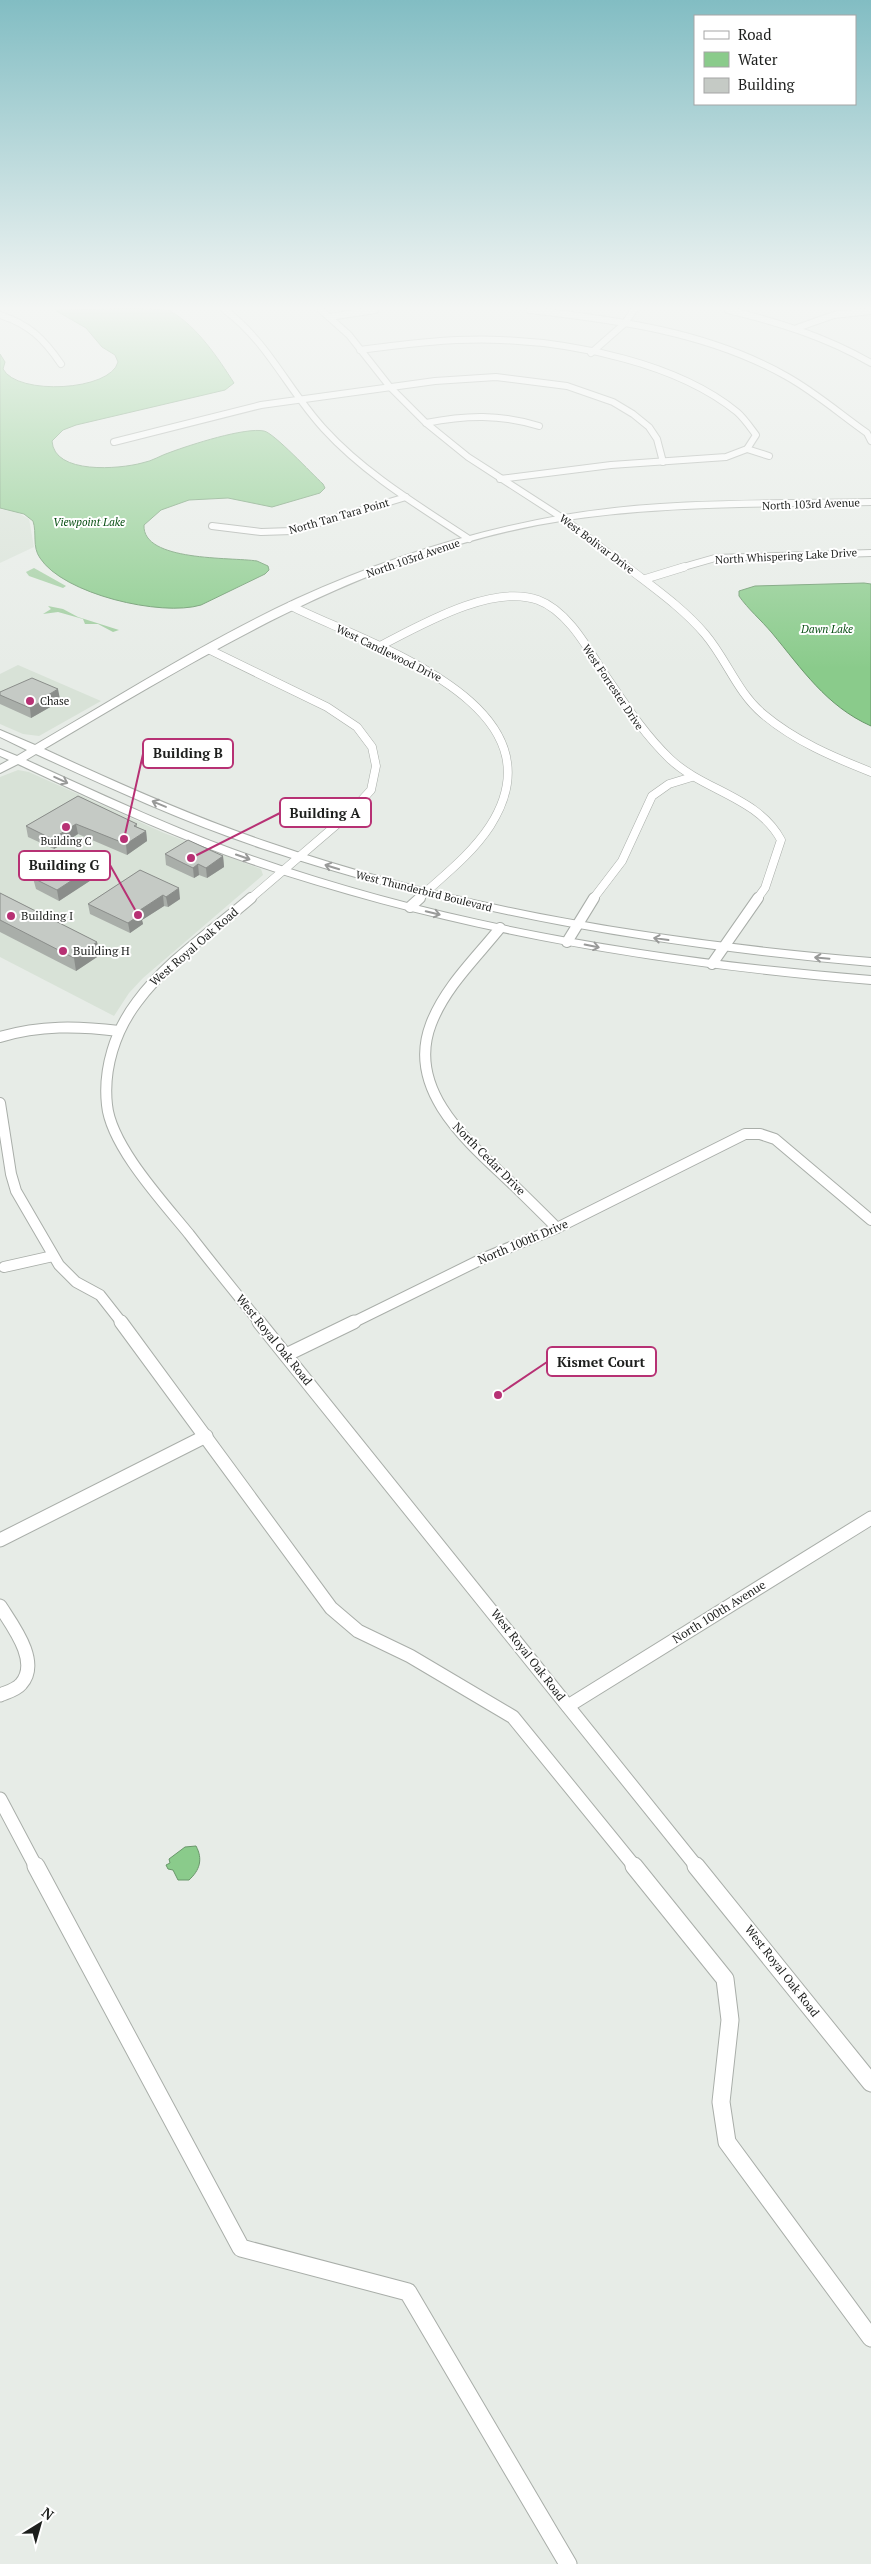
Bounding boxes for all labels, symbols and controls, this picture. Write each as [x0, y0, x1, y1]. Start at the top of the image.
legend [694, 15, 856, 105]
text: Road [738, 24, 771, 44]
text: Water [738, 49, 778, 69]
text: Building [738, 74, 796, 94]
street label: North Tan Tara Point [287, 495, 391, 537]
street label: North 103rd Avenue [762, 495, 861, 513]
street label: West Bolivar Drive [557, 511, 638, 577]
water label: Viewpoint Lake [53, 515, 125, 529]
street label: North 103rd Avenue [364, 535, 462, 581]
street label: North Whispering Lake Drive [715, 545, 858, 567]
street label: West Candlewood Drive [334, 621, 445, 685]
water label: Dawn Lake [800, 622, 853, 636]
street label: West Forrester Drive [579, 642, 647, 733]
place label: Chase [40, 694, 70, 708]
marker: Chase [24, 695, 36, 707]
callout: Building B [143, 739, 233, 768]
text: Building B [153, 743, 223, 762]
one-way arrow [53, 776, 68, 786]
callout: Building A [280, 798, 371, 827]
one-way arrow [152, 799, 167, 809]
text: Building A [290, 803, 361, 822]
marker: Building C [60, 821, 72, 833]
place label: Building C [40, 834, 92, 848]
callout: Building G [19, 851, 110, 880]
one-way arrow [235, 853, 251, 862]
text: Building G [29, 855, 99, 874]
one-way arrow [324, 861, 340, 871]
street label: West Thunderbird Boulevard [354, 867, 494, 915]
street label: West Royal Oak Road [146, 904, 241, 989]
place label: Building I [21, 908, 73, 923]
one-way arrow [424, 908, 440, 918]
marker: Building I [5, 910, 17, 922]
one-way arrow [653, 934, 669, 944]
one-way arrow [583, 942, 599, 952]
place label: Building H [73, 943, 130, 958]
marker: Building H [57, 945, 69, 957]
one-way arrow [815, 953, 831, 963]
street label: North Cedar Drive [450, 1119, 529, 1198]
street label: North 100th Drive [475, 1216, 570, 1267]
street label: West Royal Oak Road [233, 1291, 316, 1388]
callout: Kismet Court [547, 1347, 656, 1376]
text: Kismet Court [557, 1352, 646, 1371]
street label: North 100th Avenue [669, 1577, 768, 1646]
street label: West Royal Oak Road [488, 1606, 569, 1704]
street label: West Royal Oak Road [742, 1922, 823, 2020]
north arrow [15, 2499, 65, 2549]
text: N [38, 2502, 58, 2524]

